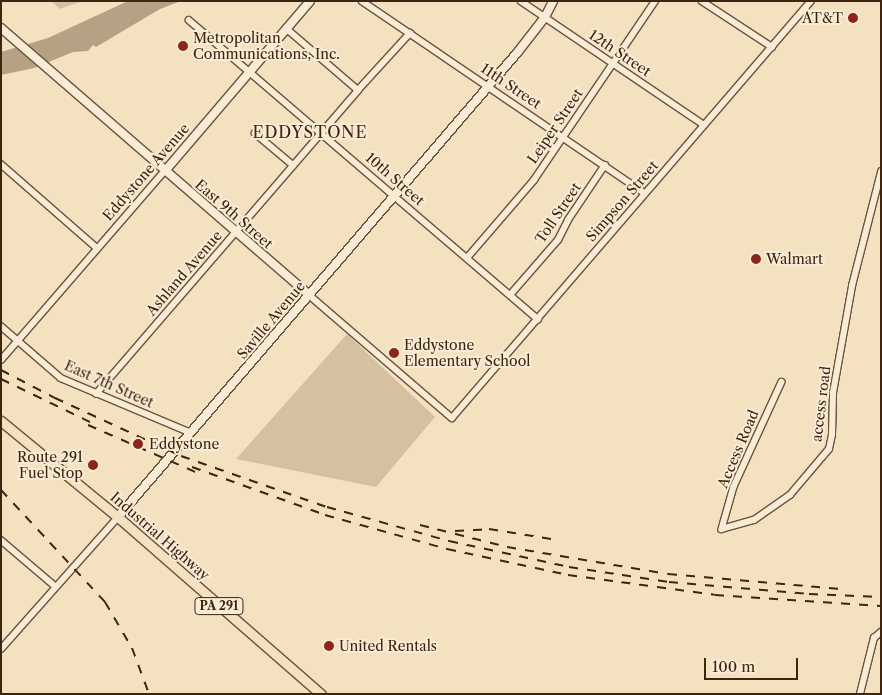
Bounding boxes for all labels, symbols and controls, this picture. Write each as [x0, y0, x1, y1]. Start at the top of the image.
place label: AT&T [802, 10, 843, 26]
marker: AT&T [847, 12, 859, 24]
street label: 12th Street [586, 26, 654, 80]
place label: Metropolitan Communications, Inc. [193, 30, 340, 62]
marker: Metropolitan Communications, Inc. [177, 40, 189, 52]
street label: 11th Street [478, 60, 544, 112]
street label: Leiper Street [524, 85, 586, 167]
street label: Eddystone Avenue [99, 120, 193, 224]
district label: EDDYSTONE [251, 122, 369, 142]
street label: 10th Street [362, 149, 428, 209]
street label: Simpson Street [582, 157, 662, 245]
street label: East 9th Street [192, 176, 276, 252]
street label: Toll Street [532, 180, 584, 246]
street label: Ashland Avenue [142, 227, 226, 319]
place label: Walmart [766, 251, 823, 267]
marker: Walmart [750, 253, 762, 265]
street label: Saville Avenue [233, 278, 309, 362]
place label: Eddystone Elementary School [404, 337, 531, 370]
marker: Eddystone Elementary School [388, 347, 400, 359]
street label: East 7th Street [62, 357, 156, 411]
street label: access road [808, 365, 834, 443]
street label: Access Road [714, 407, 762, 491]
place label: Eddystone [149, 436, 219, 452]
marker: Eddystone [131, 437, 145, 451]
place label: Route 291 Fuel Stop [17, 449, 83, 482]
marker: Route 291 Fuel Stop [87, 459, 99, 471]
street label: Industrial Highway [107, 488, 213, 584]
road number: PA 291 [194, 596, 244, 616]
place label: United Rentals [339, 638, 437, 654]
marker: United Rentals [323, 640, 335, 652]
scale bar [707, 648, 801, 680]
text: 100 m [712, 657, 755, 676]

